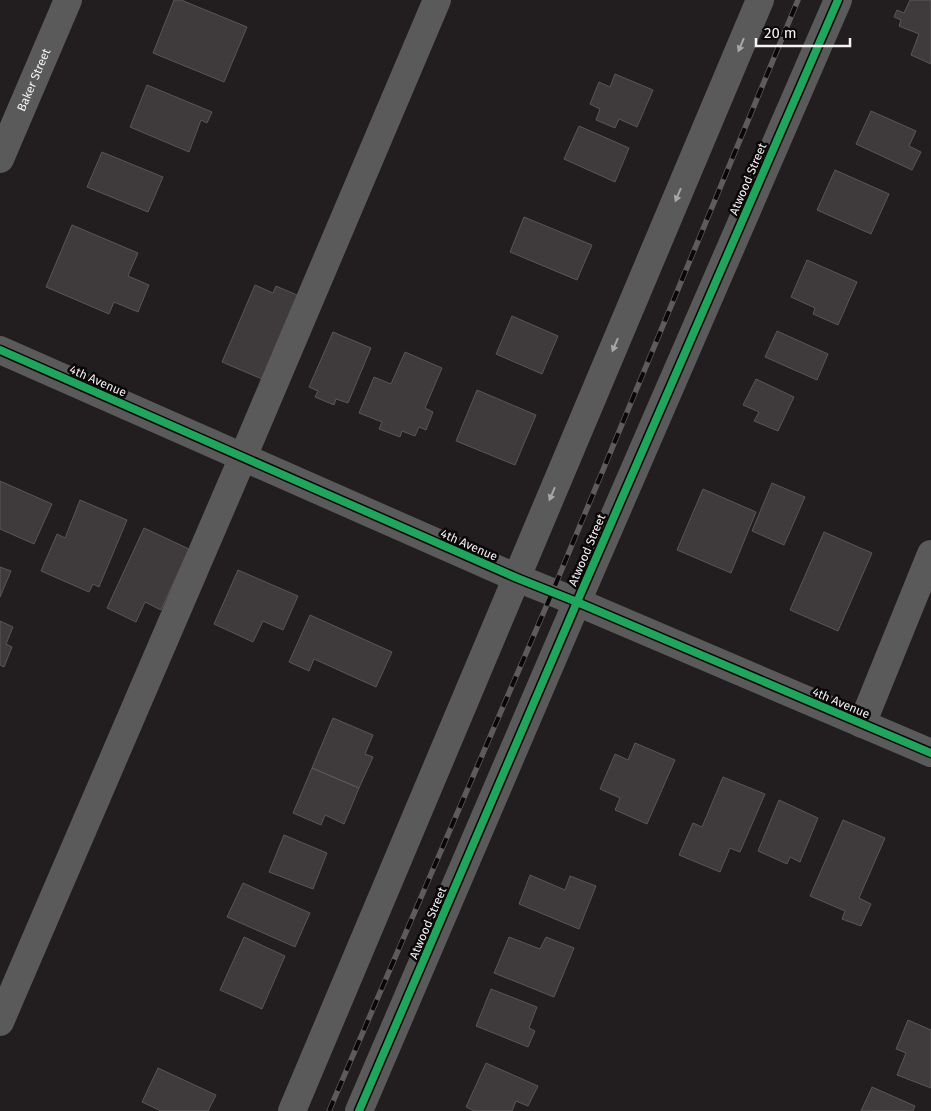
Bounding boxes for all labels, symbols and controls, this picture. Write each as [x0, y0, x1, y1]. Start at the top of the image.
scale bar [756, 15, 850, 47]
text: 20 m [764, 24, 797, 42]
one-way arrow [737, 38, 745, 52]
street label: Baker Street [14, 46, 54, 113]
street label: Atwood Street [727, 140, 770, 217]
one-way arrow [674, 188, 682, 202]
one-way arrow [611, 338, 619, 352]
street label: 4th Avenue [67, 362, 129, 400]
one-way arrow [548, 487, 556, 501]
street label: Atwood Street [566, 511, 609, 588]
street label: 4th Avenue [438, 526, 500, 564]
street label: 4th Avenue [810, 685, 872, 721]
street label: Atwood Street [407, 884, 450, 961]

